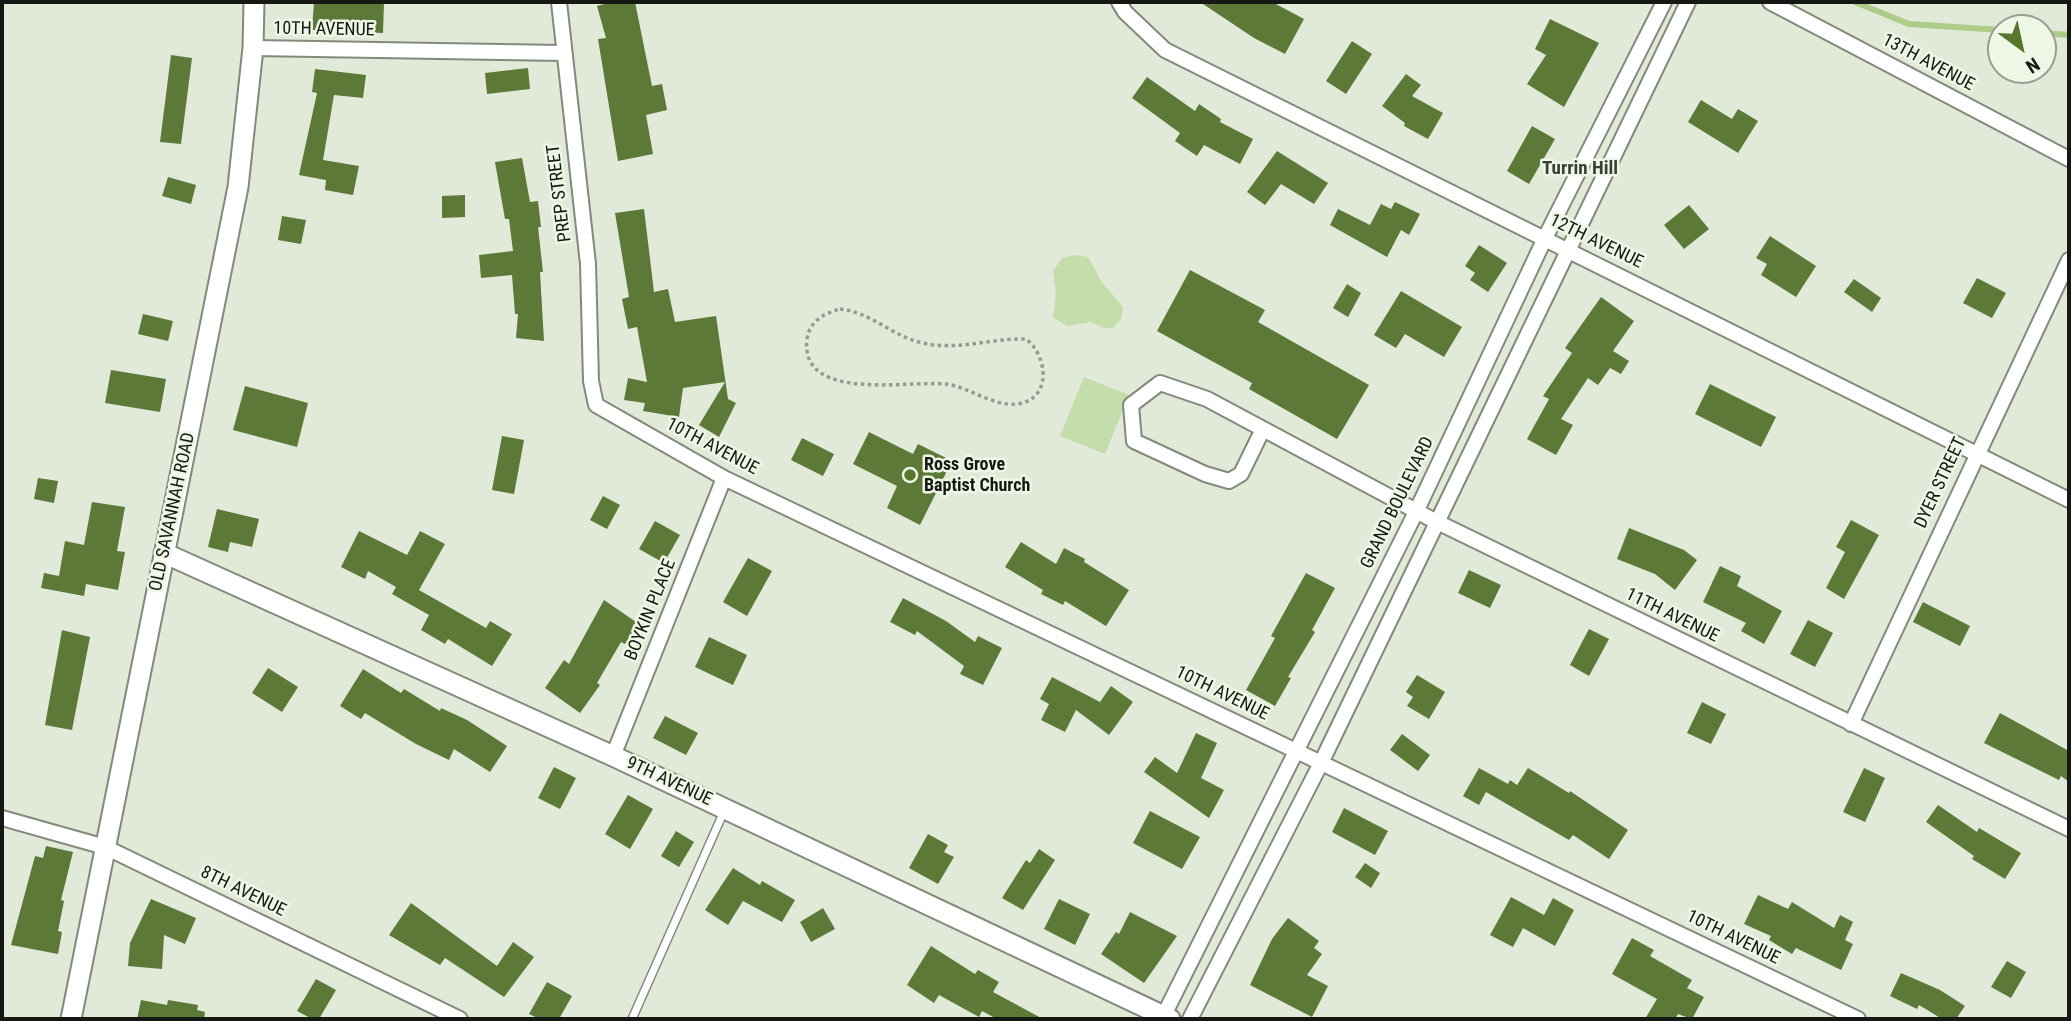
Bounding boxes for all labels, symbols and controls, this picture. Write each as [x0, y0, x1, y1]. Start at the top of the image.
north arrow [1987, 14, 2057, 84]
street label: 10TH AVENUE [273, 18, 375, 42]
street label: 13TH AVENUE [1878, 30, 1978, 96]
text: N [2021, 53, 2044, 78]
street label: PREP STREET [543, 143, 577, 243]
district label: Turrin Hill [1542, 158, 1618, 180]
street label: 12TH AVENUE [1546, 210, 1646, 274]
street label: 10TH AVENUE [662, 414, 762, 480]
street label: OLD SAVANNAH ROAD [146, 431, 200, 593]
street label: GRAND BOULEVARD [1357, 434, 1439, 572]
street label: DYER STREET [1911, 434, 1971, 532]
place label: Ross Grove Baptist Church [924, 454, 1030, 496]
marker: Ross Grove Baptist Church [902, 467, 918, 483]
street label: BOYKIN PLACE [621, 556, 681, 664]
street label: 11TH AVENUE [1622, 584, 1722, 648]
street label: 10TH AVENUE [1172, 662, 1272, 726]
street label: 9TH AVENUE [623, 753, 715, 811]
street label: 8TH AVENUE [197, 862, 289, 922]
street label: 10TH AVENUE [1683, 906, 1783, 970]

